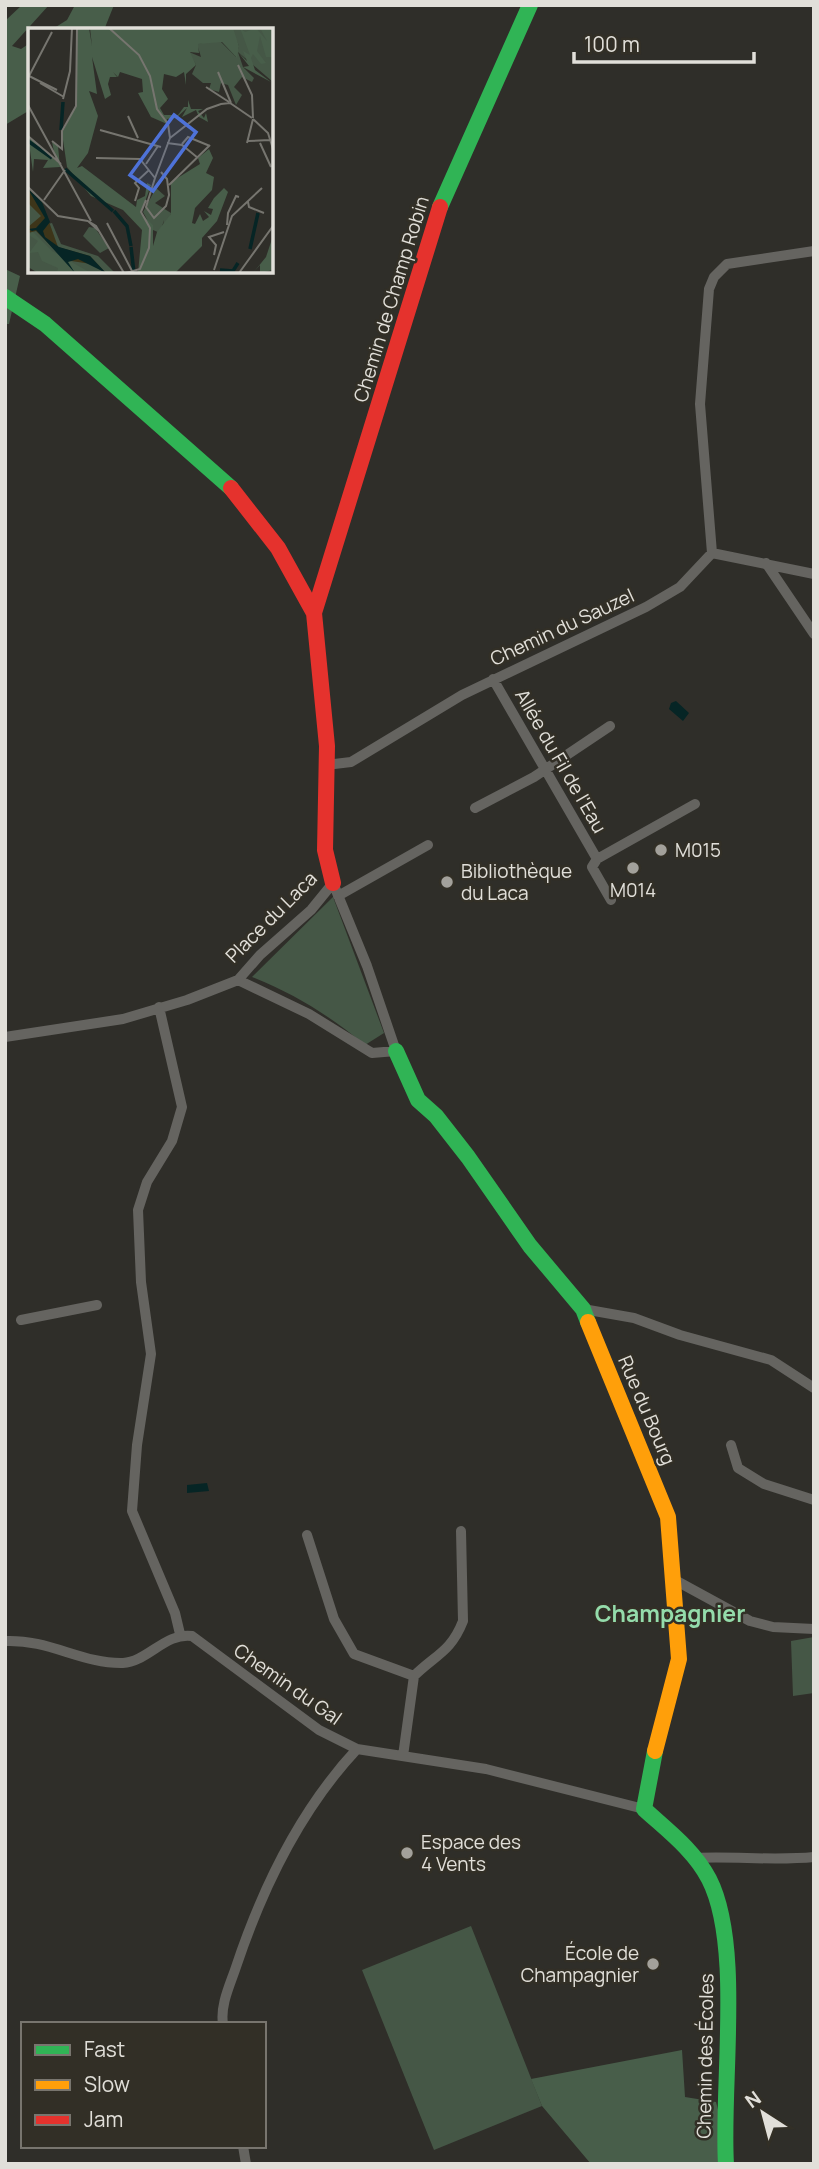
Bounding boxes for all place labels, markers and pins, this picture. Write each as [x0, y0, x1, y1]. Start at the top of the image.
place label: M015 [675, 837, 721, 863]
marker: M015 [653, 842, 669, 858]
place label: Bibliothèque du Laca [461, 858, 572, 906]
marker: M014 [625, 860, 641, 876]
marker: Bibliothèque du Laca [439, 874, 455, 890]
place label: M014 [610, 877, 656, 903]
place label: Espace des 4 Vents [421, 1829, 521, 1877]
marker: Espace des 4 Vents [399, 1845, 415, 1861]
place label: École de Champagnier [521, 1940, 639, 1988]
marker: École de Champagnier [645, 1956, 661, 1972]

